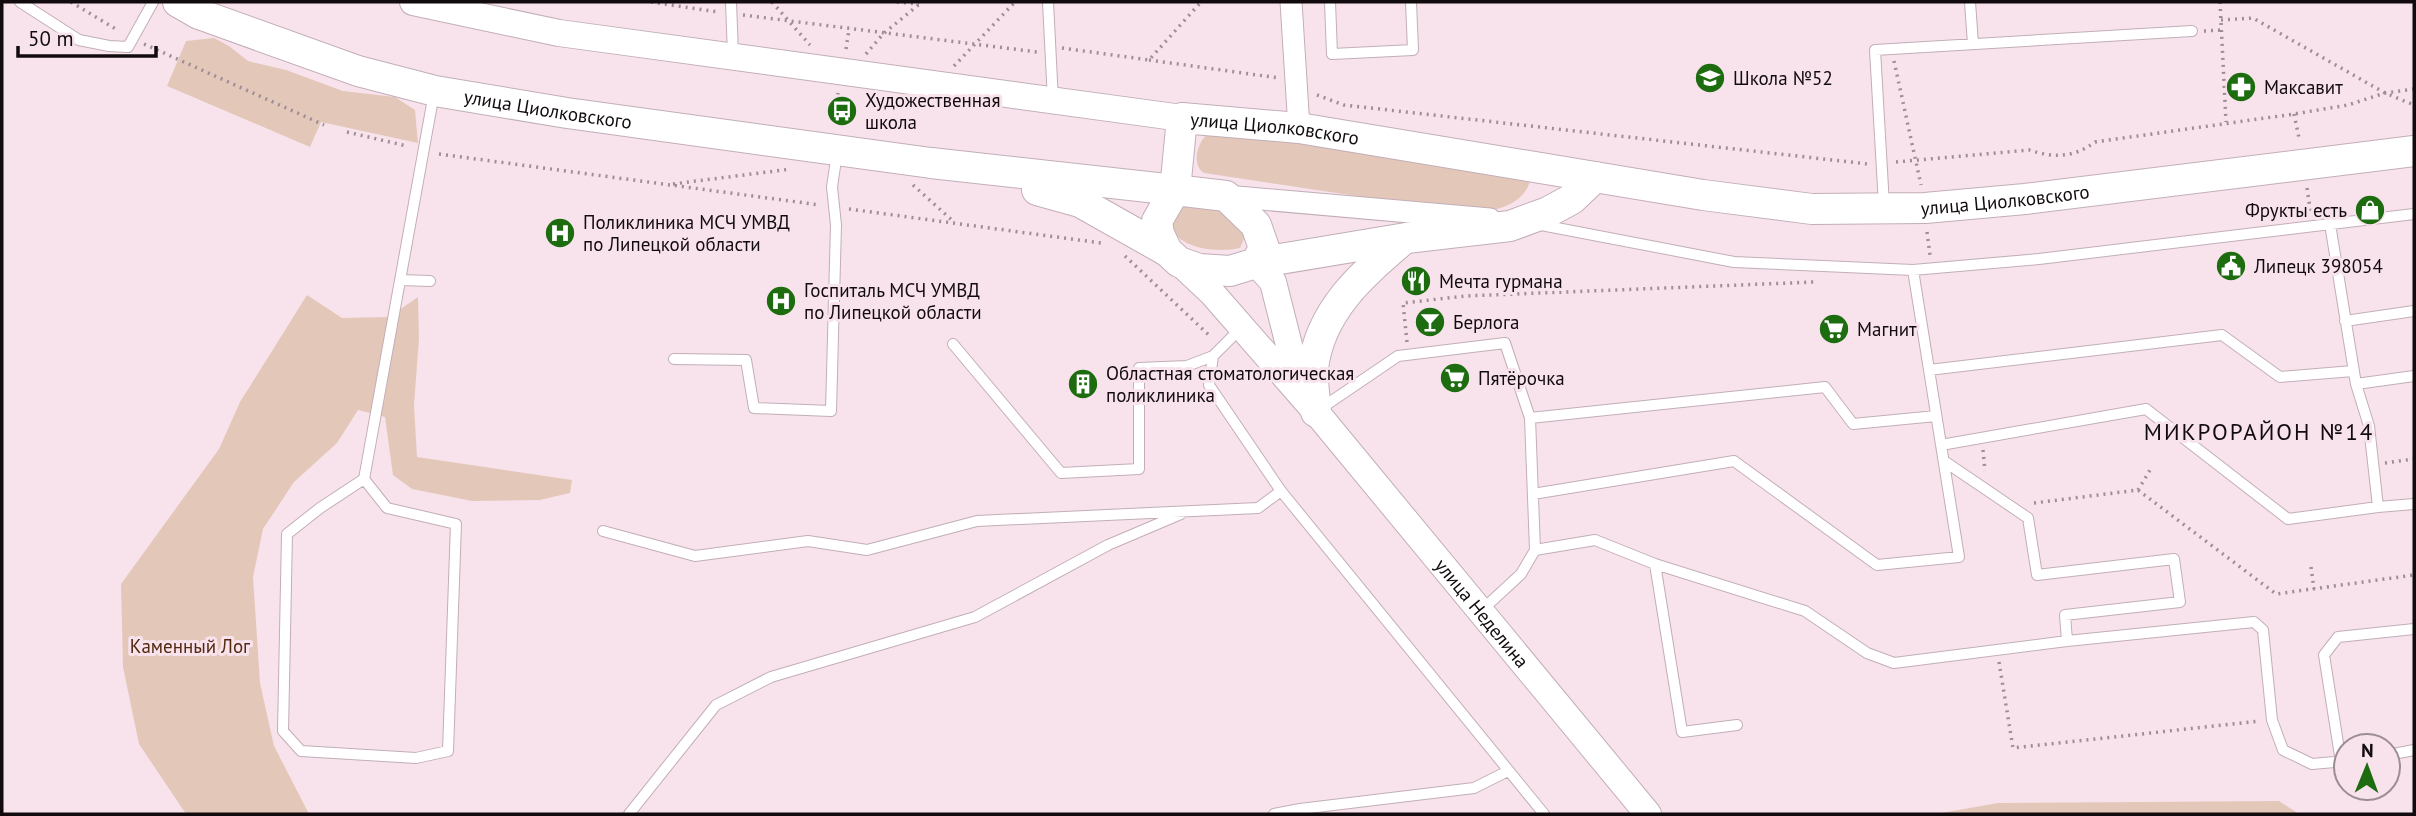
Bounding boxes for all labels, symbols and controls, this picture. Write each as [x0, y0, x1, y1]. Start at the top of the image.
scale bar [18, 14, 156, 58]
text: 50 m [28, 25, 74, 52]
school or university icon: Школа №52 [1693, 61, 1727, 95]
place label: Школа №52 [1733, 66, 1833, 90]
pharmacy icon: Максавит [2224, 70, 2258, 104]
place label: Максавит [2264, 75, 2343, 99]
street label: улица Циолковского [462, 84, 633, 134]
place label: Художественная школа [865, 88, 1001, 134]
bus stop icon: Художественная школа [825, 94, 859, 128]
street label: улица Циолковского [1189, 107, 1361, 150]
street label: улица Циолковского [1921, 179, 2091, 220]
shop icon: Фрукты есть [2353, 193, 2387, 227]
place label: Фрукты есть [2245, 198, 2347, 222]
place label: Поликлиника МСЧ УМВД по Липецкой области [583, 210, 790, 256]
hospital icon: Поликлиника МСЧ УМВД по Липецкой области [543, 216, 577, 250]
public building icon: Липецк 398054 [2214, 249, 2248, 283]
place label: Липецк 398054 [2253, 254, 2383, 278]
restaurant icon: Мечта гурмана [1399, 264, 1433, 298]
place label: Мечта гурмана [1439, 269, 1563, 293]
place label: Госпиталь МСЧ УМВД по Липецкой области [804, 278, 982, 324]
hospital icon: Госпиталь МСЧ УМВД по Липецкой области [764, 284, 798, 318]
bar icon: Берлога [1413, 305, 1447, 339]
place label: Берлога [1453, 310, 1519, 334]
supermarket icon: Магнит [1817, 312, 1851, 346]
place label: Магнит [1857, 317, 1917, 341]
place label: Областная стоматологическая поликлиника [1106, 361, 1354, 407]
supermarket icon: Пятёрочка [1438, 361, 1472, 395]
place label: Пятёрочка [1478, 366, 1565, 390]
building icon: Областная стоматологическая поликлиника [1066, 367, 1100, 401]
district label: МИКРОРАЙОН №14 [2144, 417, 2374, 446]
street label: улица Неделина [1430, 553, 1534, 673]
park label: Каменный Лог [130, 634, 251, 658]
north arrow [2332, 732, 2402, 802]
text: N [2361, 738, 2374, 762]

